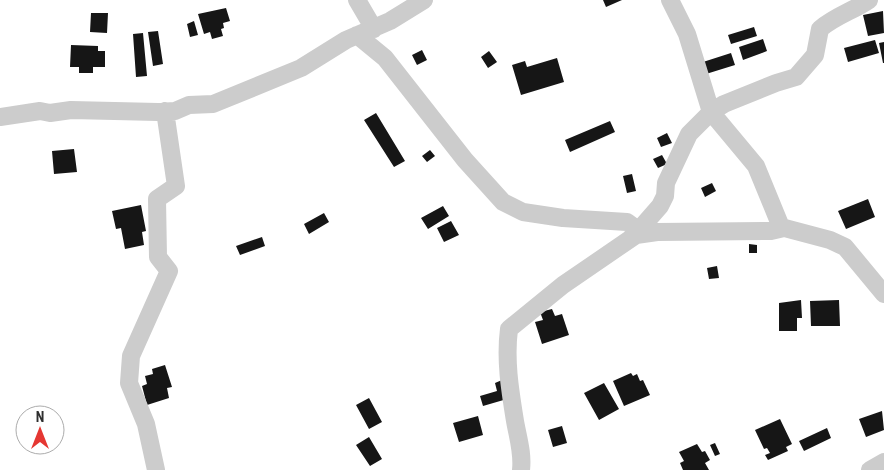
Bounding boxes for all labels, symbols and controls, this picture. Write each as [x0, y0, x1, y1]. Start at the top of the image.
north arrow [15, 405, 65, 455]
text: N [36, 409, 44, 425]

